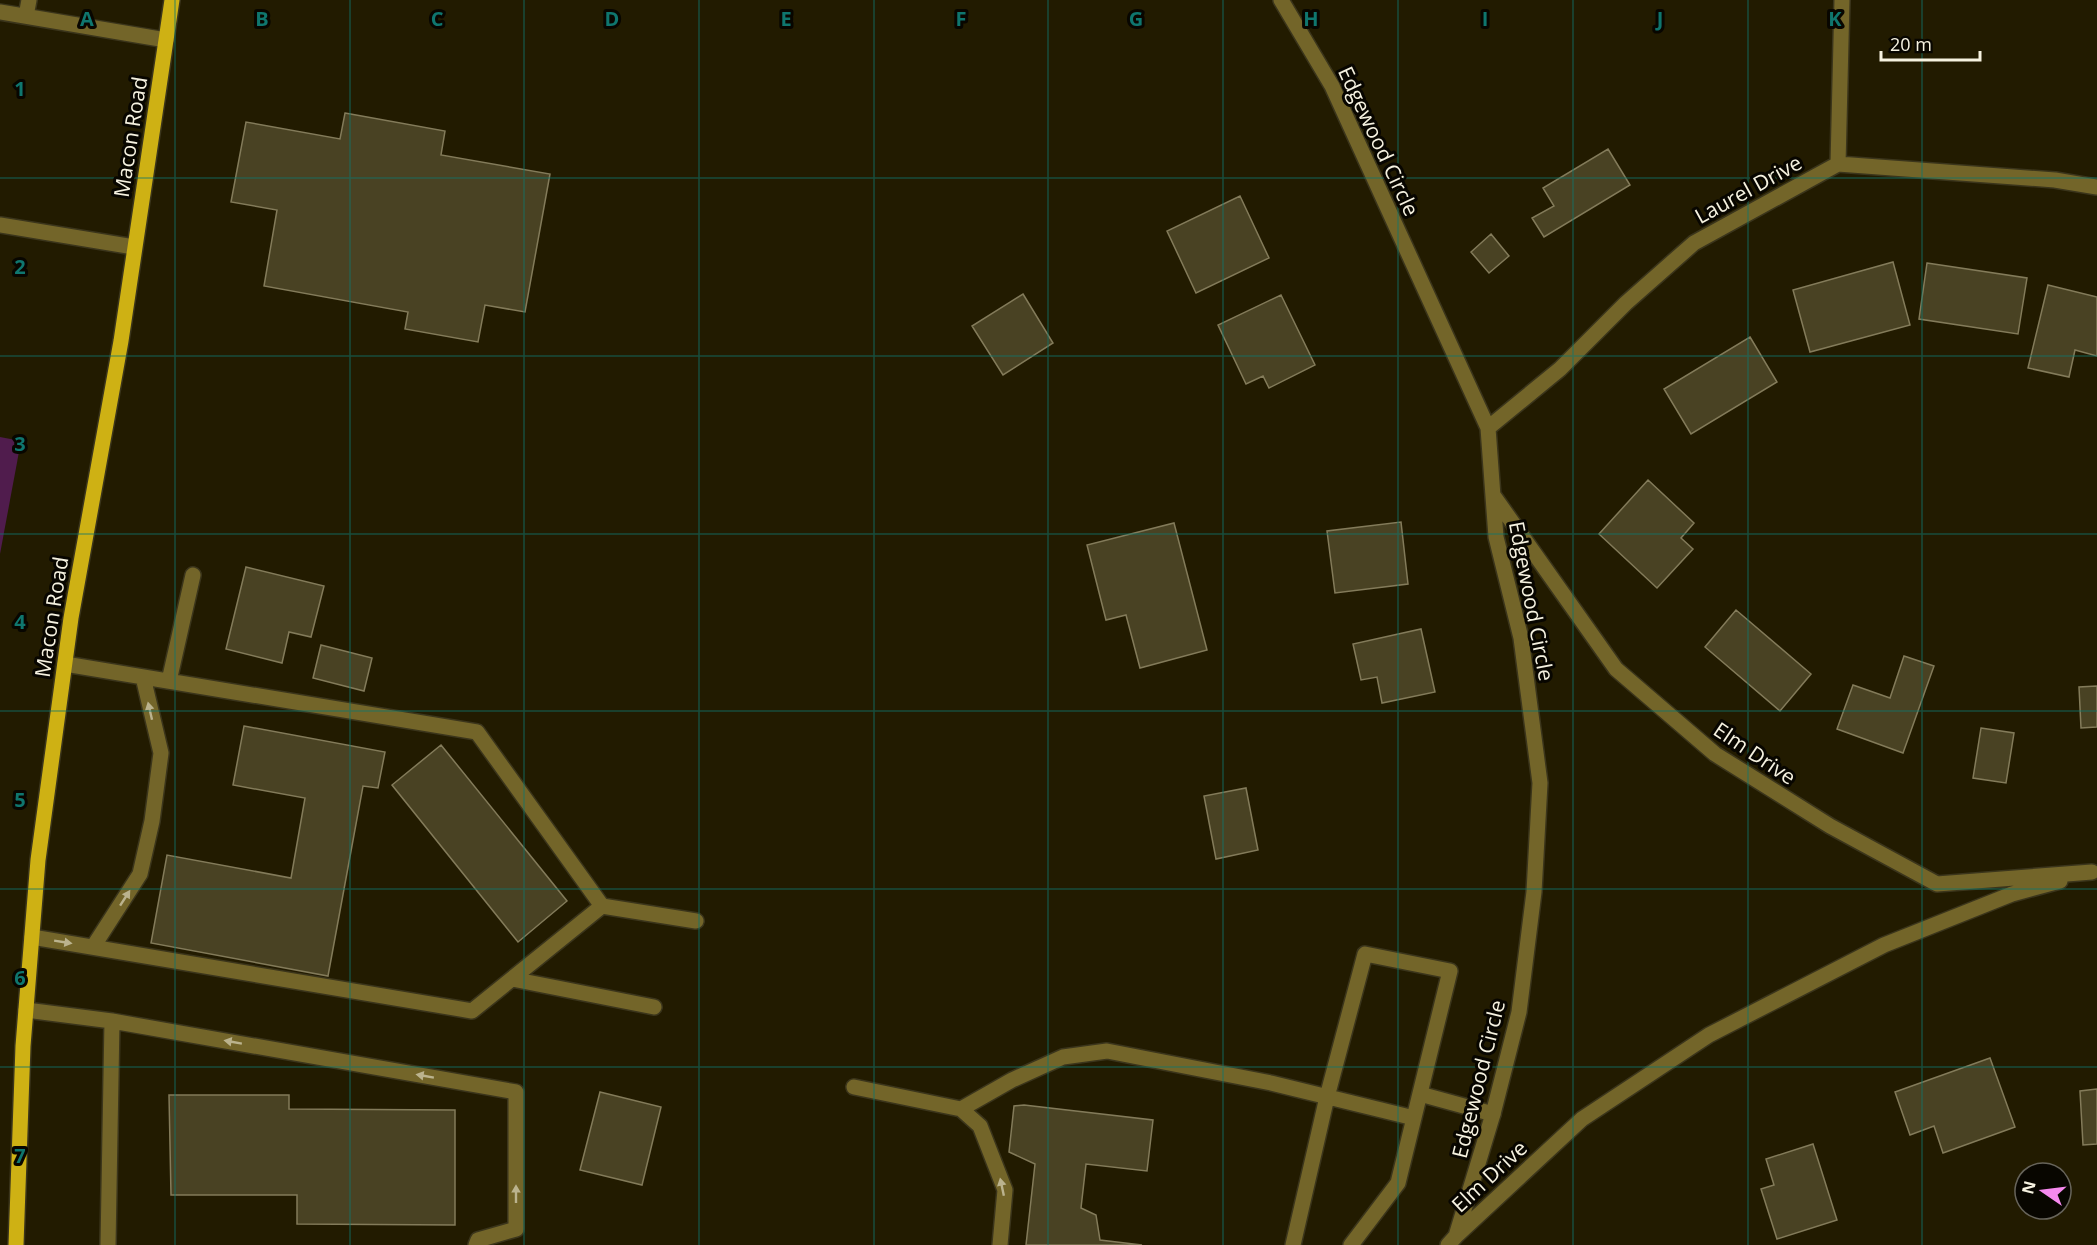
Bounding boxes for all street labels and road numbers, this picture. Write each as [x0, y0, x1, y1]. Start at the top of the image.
street label: Edgewood Circle [1332, 62, 1426, 220]
street label: Macon Road [107, 75, 153, 199]
street label: Laurel Drive [1690, 148, 1806, 230]
street label: Edgewood Circle [1503, 519, 1561, 683]
street label: Macon Road [28, 555, 74, 679]
street label: Elm Drive [1709, 715, 1801, 791]
street label: Edgewood Circle [1445, 997, 1511, 1161]
street label: Elm Drive [1445, 1134, 1533, 1218]

